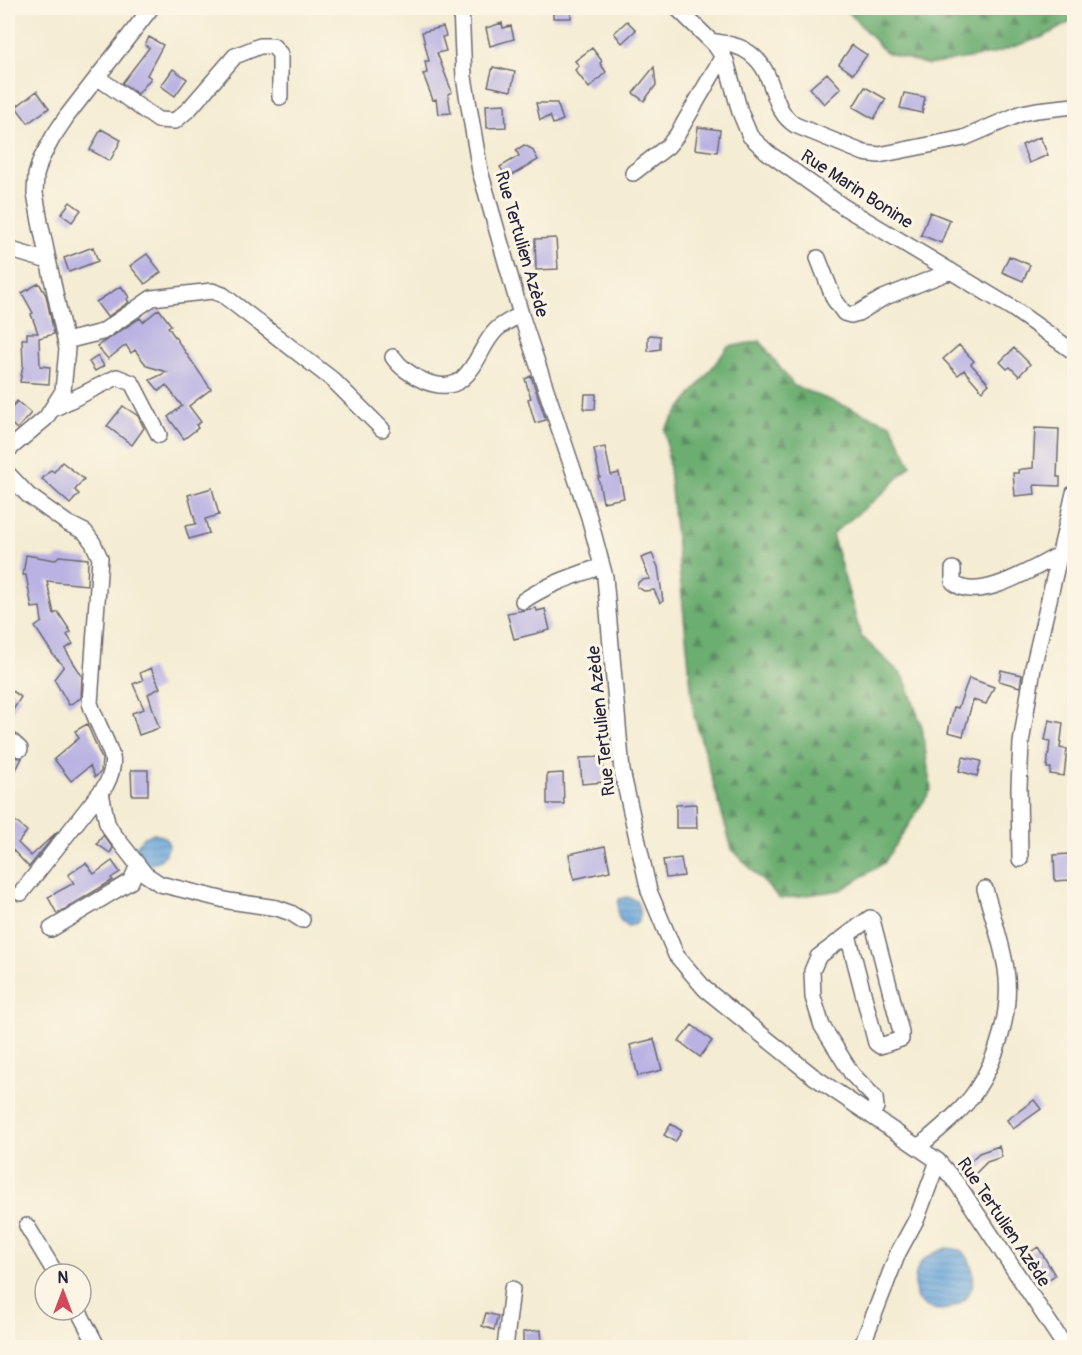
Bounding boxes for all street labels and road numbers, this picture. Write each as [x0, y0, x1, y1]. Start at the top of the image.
street label: Rue Marin Bonine [796, 145, 917, 234]
street label: Rue Tertulien Azède [490, 168, 553, 320]
street label: Rue Tertulien Azède [582, 644, 621, 797]
street label: Rue Tertulien Azède [952, 1153, 1055, 1291]

